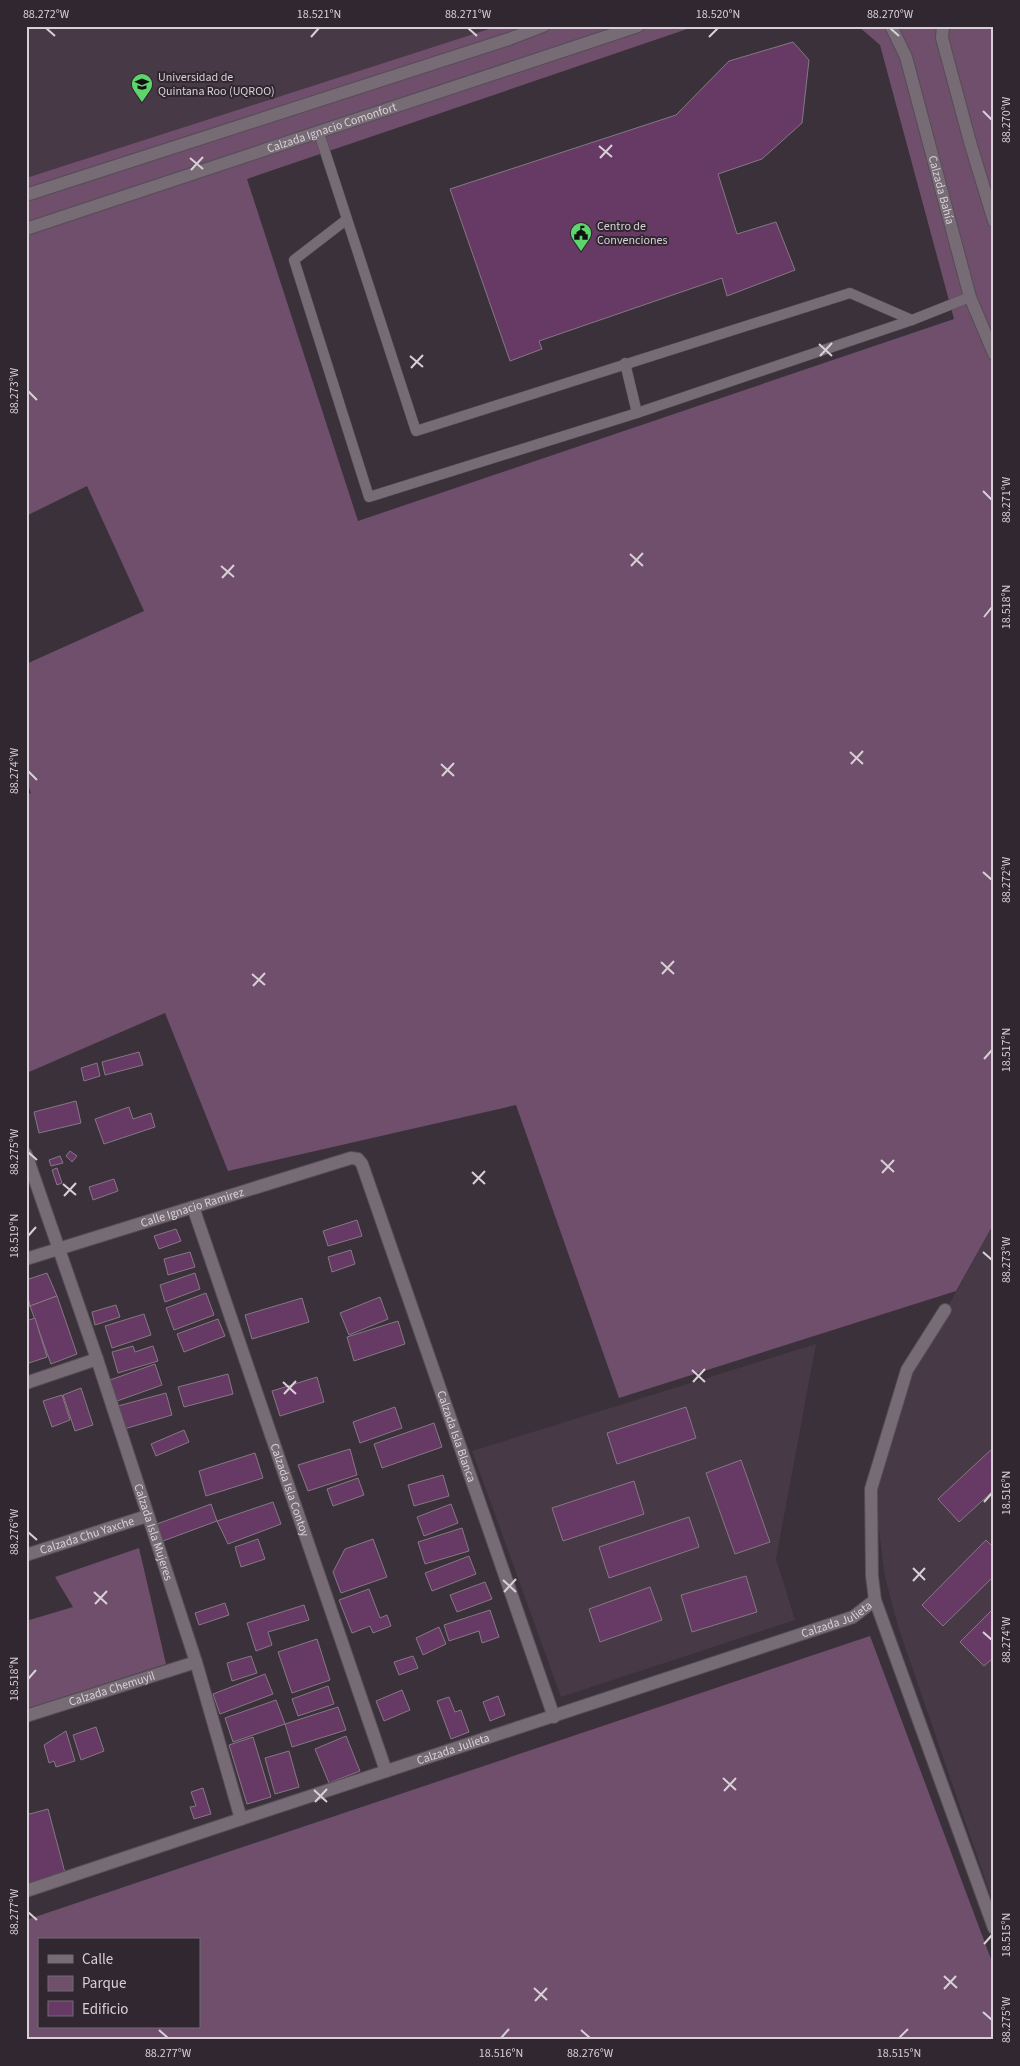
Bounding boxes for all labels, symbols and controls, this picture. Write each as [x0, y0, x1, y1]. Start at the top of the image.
text: 88.272°W [23, 6, 70, 23]
text: 18.521°N [297, 6, 341, 23]
text: 88.271°W [445, 6, 492, 23]
text: 18.520°N [696, 6, 740, 23]
text: 88.270°W [867, 6, 914, 23]
place label: Universidad de Quintana Roo (UQROO) [158, 69, 275, 100]
school or university icon: Universidad de Quintana Roo (UQROO) [130, 72, 154, 103]
text: 88.270°W [998, 96, 1015, 143]
street label: Calzada Ignacio Comonfort [264, 98, 399, 157]
street label: Calzada Bahía [924, 154, 959, 226]
place label: Centro de Convenciones [597, 218, 667, 249]
public building icon: Centro de Convenciones [569, 221, 593, 252]
text: 88.273°W [6, 367, 23, 414]
text: 88.271°W [998, 476, 1015, 523]
text: 18.518°N [998, 585, 1015, 629]
text: 88.274°W [6, 747, 23, 794]
text: 88.272°W [998, 856, 1015, 903]
text: 18.517°N [998, 1028, 1015, 1072]
text: 88.275°W [6, 1128, 23, 1175]
street label: Calle Ignacio Ramirez [138, 1183, 246, 1231]
text: 18.519°N [6, 1214, 23, 1258]
text: 88.273°W [998, 1236, 1015, 1283]
street label: Calzada Isla Blanca [433, 1388, 480, 1484]
street label: Calzada Isla Contoy [266, 1441, 314, 1539]
text: 18.516°N [998, 1471, 1015, 1515]
street label: Calzada Isla Mujeres [130, 1481, 177, 1583]
text: 88.276°W [6, 1508, 23, 1555]
street label: Calzada Chu Yaxche [37, 1512, 136, 1559]
street label: Calzada Julieta [799, 1597, 875, 1642]
text: 88.274°W [998, 1616, 1015, 1663]
text: 18.518°N [6, 1657, 23, 1701]
street label: Calzada Chemuyil [67, 1667, 157, 1710]
street label: Calzada Julieta [414, 1729, 492, 1769]
text: 88.277°W [6, 1888, 23, 1935]
text: 18.515°N [998, 1913, 1015, 1957]
legend [38, 1938, 200, 2028]
text: Calle [82, 1949, 113, 1970]
text: Parque [82, 1973, 126, 1994]
text: 88.275°W [998, 1996, 1015, 2043]
text: Edificio [82, 1999, 129, 2020]
text: 88.277°W [145, 2045, 192, 2062]
text: 18.516°N [479, 2045, 523, 2062]
text: 88.276°W [567, 2045, 614, 2062]
text: 18.515°N [877, 2045, 921, 2062]

